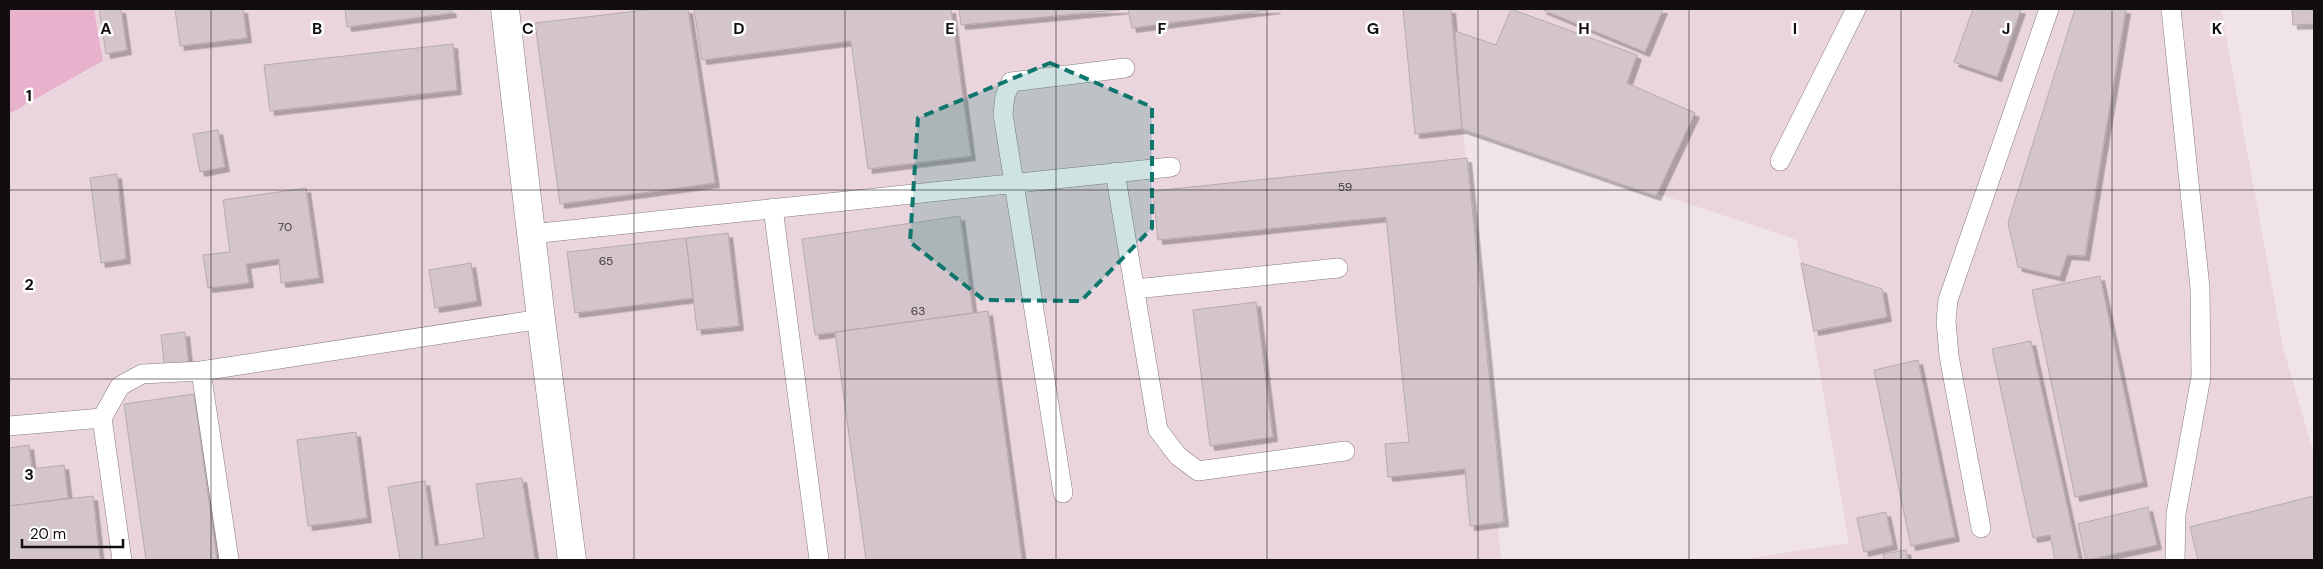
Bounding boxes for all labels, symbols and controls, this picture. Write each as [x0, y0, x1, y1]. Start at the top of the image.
text: A [100, 18, 112, 39]
text: B [312, 18, 322, 39]
text: C [522, 18, 534, 39]
text: D [733, 18, 745, 39]
text: E [945, 18, 955, 39]
text: F [1158, 18, 1167, 39]
text: G [1367, 18, 1379, 39]
text: H [1578, 18, 1590, 39]
text: I [1793, 18, 1797, 39]
text: J [2002, 18, 2010, 39]
text: K [2212, 18, 2223, 39]
text: 1 [26, 85, 32, 106]
house number: 59 [1338, 179, 1352, 195]
house number: 70 [278, 219, 292, 235]
house number: 65 [599, 253, 613, 269]
text: 2 [24, 274, 34, 295]
house number: 63 [911, 303, 925, 319]
text: 3 [24, 464, 34, 485]
scale bar [22, 516, 124, 548]
text: 20 m [30, 524, 66, 544]

